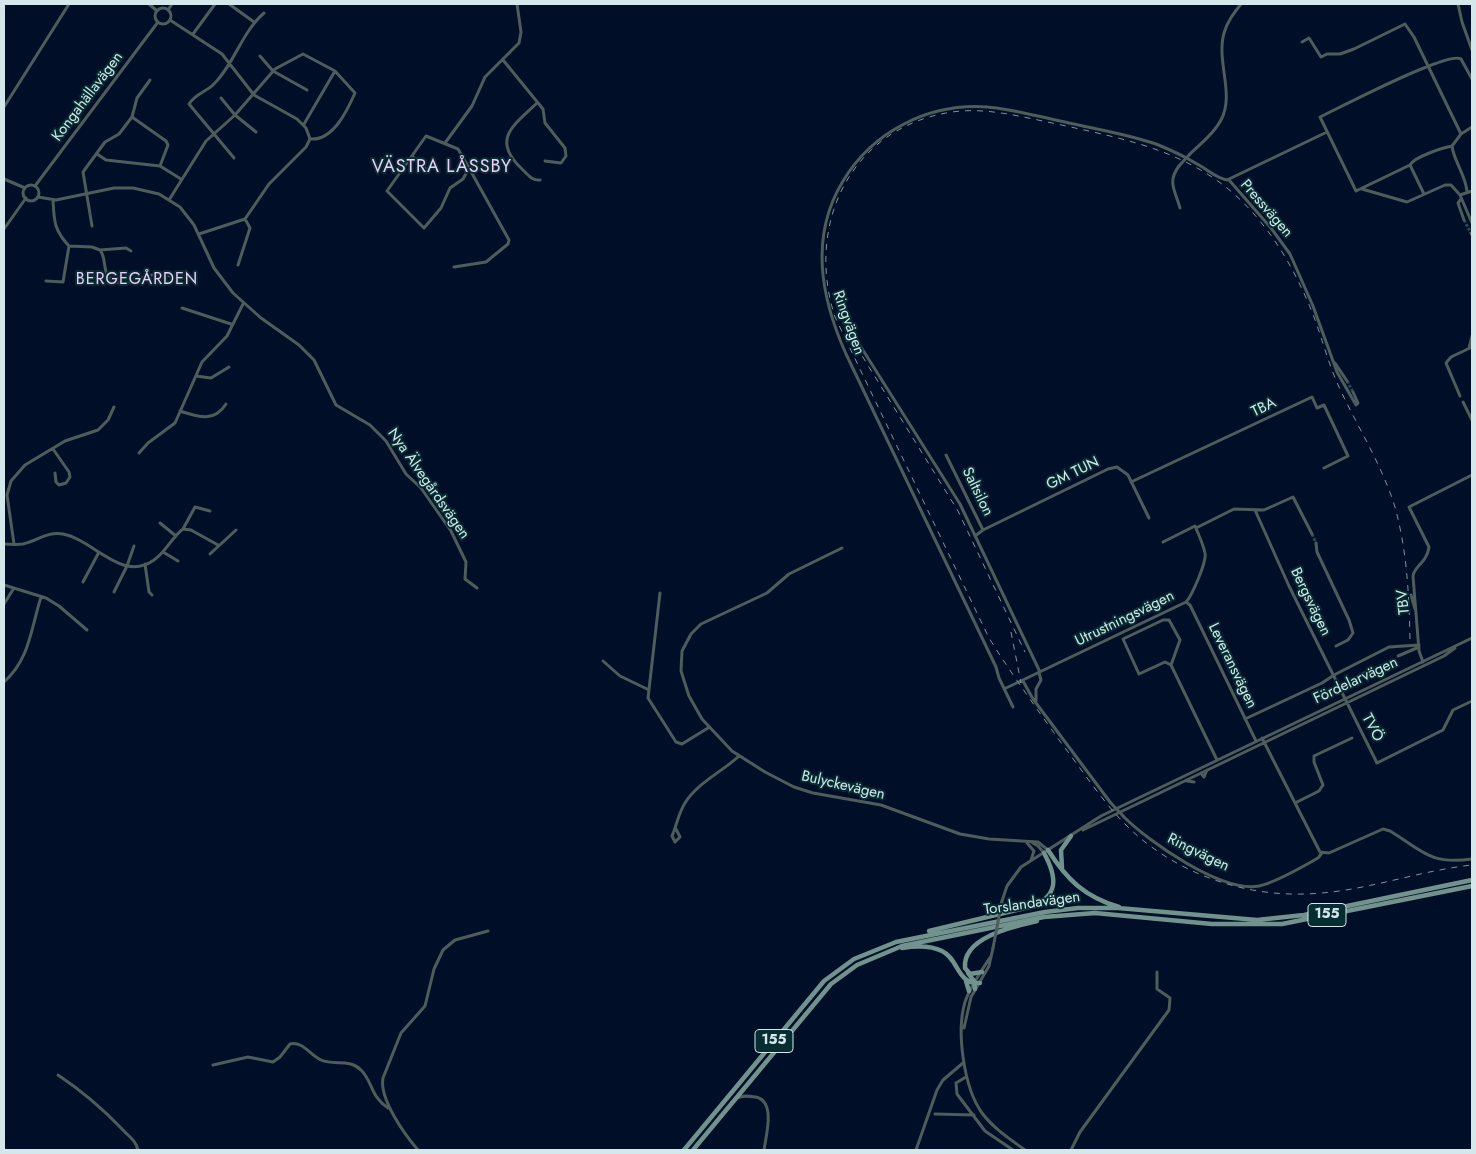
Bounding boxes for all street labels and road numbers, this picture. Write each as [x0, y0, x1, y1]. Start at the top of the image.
street label: Kongahällavägen [49, 49, 127, 145]
street label: Pressvägen [1236, 176, 1296, 242]
street label: Ringvägen [828, 289, 868, 357]
street label: TBA [1249, 394, 1279, 422]
street label: Nya Älvegårdsvägen [383, 425, 473, 543]
street label: GM TUN [1044, 454, 1102, 494]
street label: Saltsilon [958, 465, 996, 519]
street label: Bergsvägen [1286, 565, 1334, 639]
street label: Utrustningsvägen [1073, 587, 1177, 651]
street label: TBV [1394, 589, 1414, 615]
street label: Leveransvägen [1204, 620, 1260, 712]
street label: Fördelarvägen [1311, 654, 1401, 708]
street label: TVÖ [1357, 711, 1387, 745]
street label: Bulyckevägen [799, 768, 887, 804]
street label: Ringvägen [1164, 830, 1232, 876]
street label: Torslandavägen [983, 888, 1081, 920]
road number: 155 [1308, 904, 1346, 926]
road number: 155 [755, 1030, 793, 1052]

